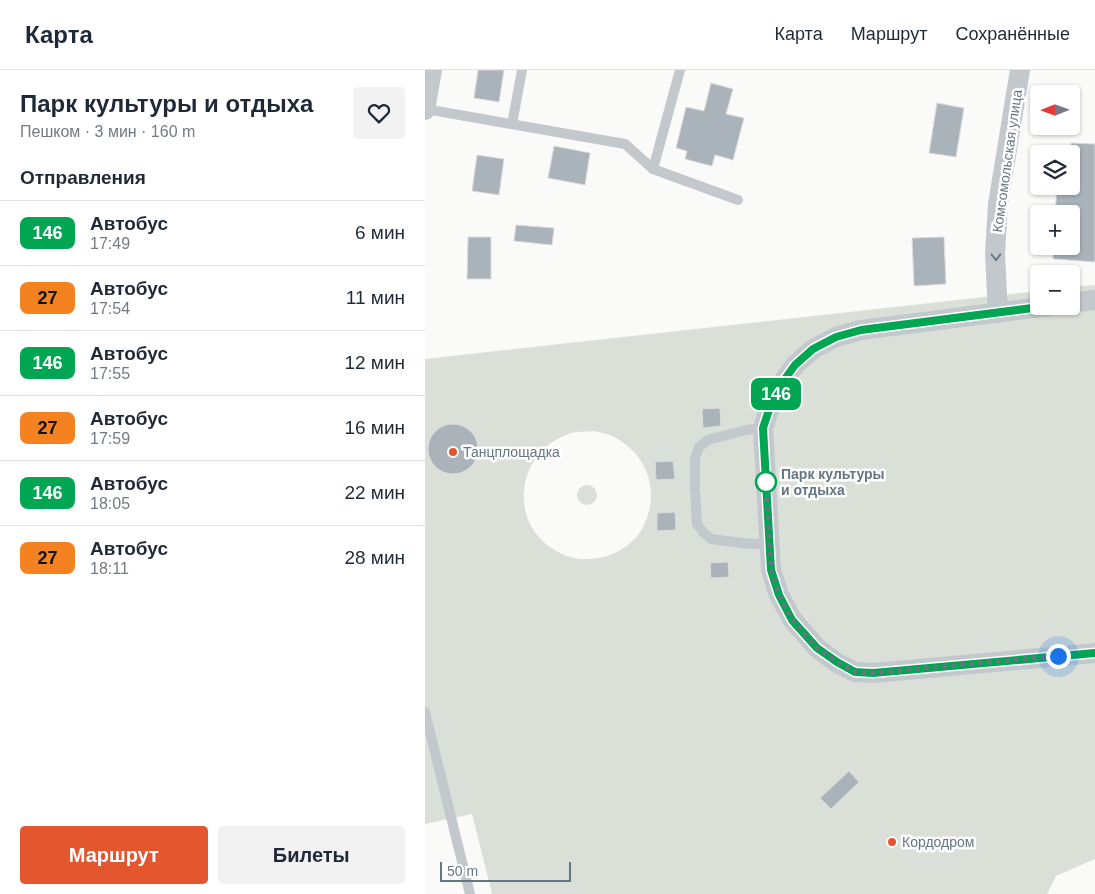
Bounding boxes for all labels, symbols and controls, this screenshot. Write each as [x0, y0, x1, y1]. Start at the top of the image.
text: Карта [25, 21, 93, 48]
text: Карта [775, 24, 823, 44]
text: Маршрут [851, 24, 927, 44]
text: Сохранённые [955, 24, 1070, 44]
north arrow [1030, 85, 1080, 135]
map controls [1030, 85, 1080, 315]
button: heart [353, 87, 405, 139]
street label: Комсомольская улица [989, 88, 1025, 234]
text: Парк культуры и отдыха [20, 90, 313, 117]
text: Пешком · 3 мин · 160 m [20, 123, 195, 140]
button: layers [1030, 145, 1080, 195]
text: Отправления [20, 167, 146, 188]
button: + [1030, 205, 1080, 255]
text: Автобус [90, 213, 168, 234]
text: 6 мин [355, 222, 405, 243]
text: 146 [32, 223, 63, 243]
text: 17:49 [90, 235, 130, 252]
one-way arrow [991, 254, 1001, 261]
button: − [1030, 265, 1080, 315]
text: Автобус [90, 278, 168, 299]
text: 11 мин [346, 287, 405, 308]
text: 27 [37, 288, 58, 308]
text: 17:54 [90, 300, 130, 317]
text: Автобус [90, 343, 168, 364]
text: 12 мин [344, 352, 405, 373]
text: 146 [32, 353, 63, 373]
text: 17:55 [90, 365, 130, 382]
line badge: 146 [747, 378, 805, 410]
text: 146 [761, 384, 791, 404]
text: Автобус [90, 408, 168, 429]
text: 16 мин [344, 417, 405, 438]
text: 27 [37, 418, 58, 438]
text: 17:59 [90, 430, 130, 447]
place label: Танцплощадка [463, 444, 560, 460]
marker: Танцплощадка [447, 446, 459, 458]
place label: Парк культуры и отдыха [781, 466, 885, 498]
marker: Парк культуры и отдыха [755, 471, 777, 493]
text: Автобус [90, 473, 168, 494]
text: 22 мин [344, 482, 405, 503]
text: 146 [32, 483, 63, 503]
text: 18:05 [90, 495, 130, 512]
text: Автобус [90, 538, 168, 559]
text: 28 мин [344, 547, 405, 568]
text: 27 [37, 548, 58, 568]
text: 18:11 [90, 560, 129, 577]
your location [1046, 644, 1071, 669]
button: Маршрут [20, 826, 208, 884]
button: Билеты [218, 826, 405, 884]
place label: Кордодром [902, 834, 974, 850]
marker: Кордодром [886, 836, 898, 848]
scale bar [440, 859, 571, 882]
text: 50 m [447, 863, 478, 879]

